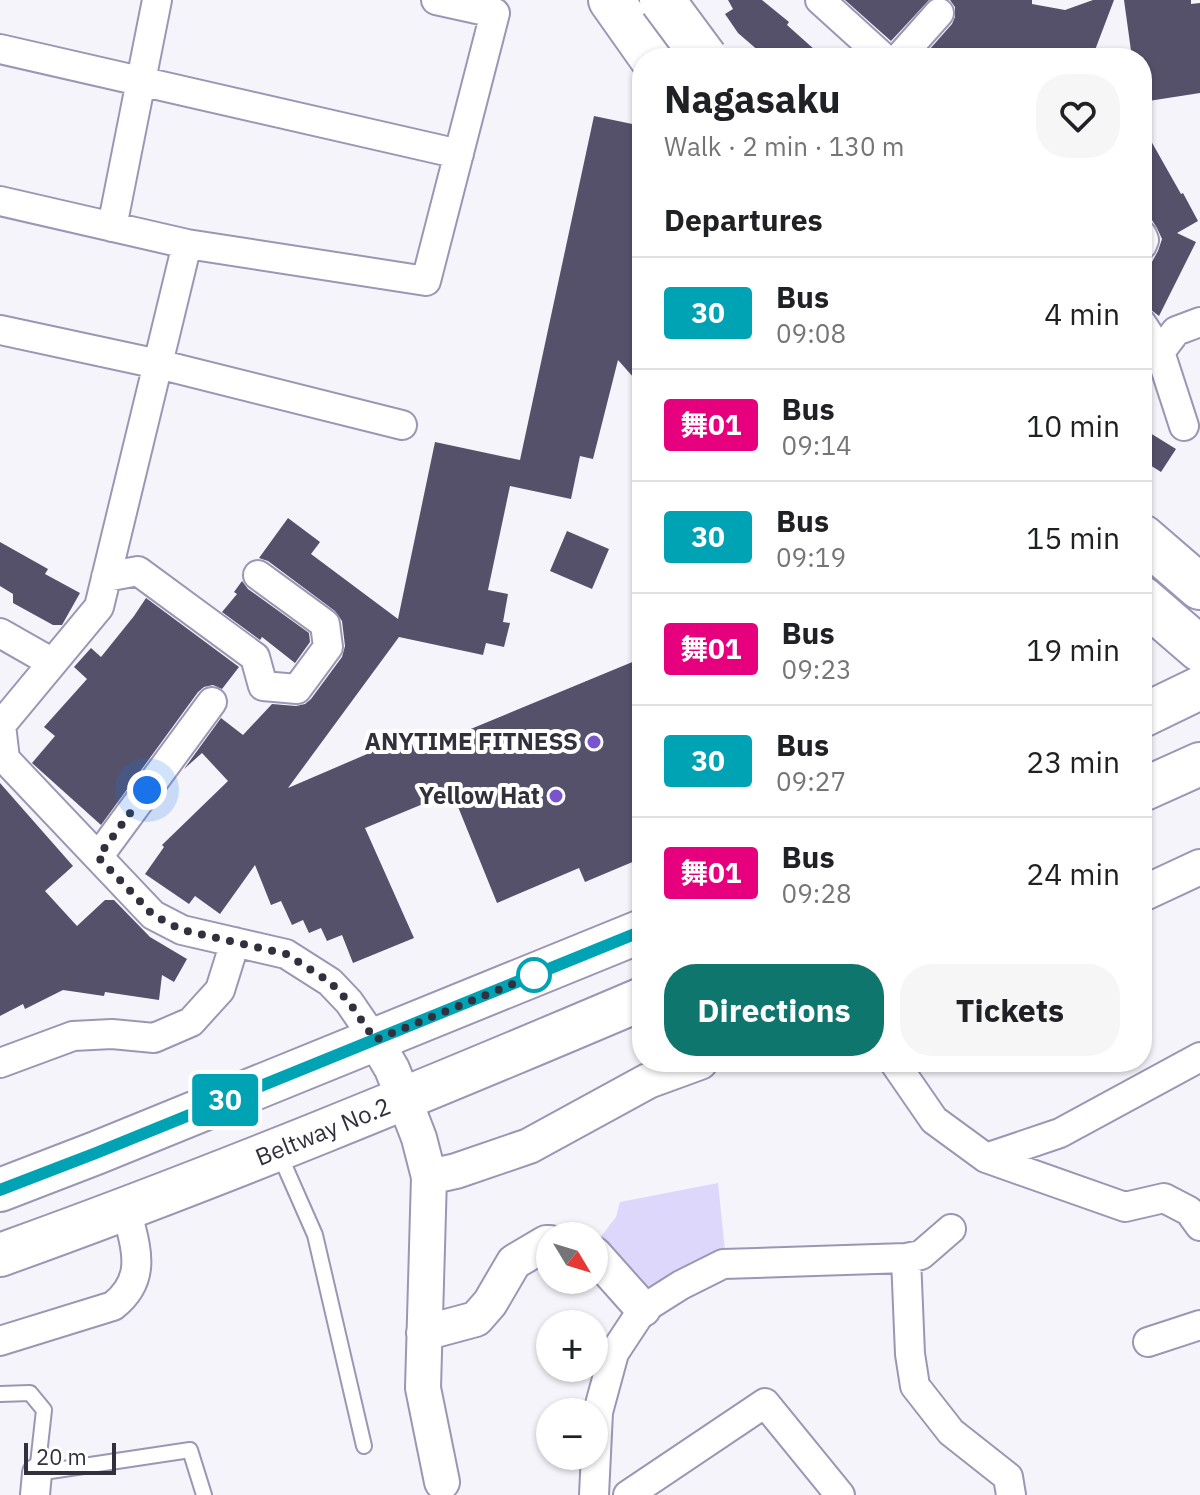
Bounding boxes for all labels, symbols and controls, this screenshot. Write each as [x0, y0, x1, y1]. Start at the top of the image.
text: Nagasaku [664, 74, 841, 123]
button: heart [1036, 74, 1120, 158]
text: Walk · 2 min · 130 m [664, 129, 904, 163]
text: Departures [664, 200, 823, 239]
text: Bus [776, 277, 829, 316]
text: 30 [691, 294, 725, 331]
text: 4 min [1044, 294, 1120, 333]
text: 09:08 [776, 316, 846, 350]
text: Bus [782, 389, 835, 428]
text: 舞01 [680, 406, 742, 443]
text: 10 min [1026, 406, 1120, 445]
text: 09:14 [782, 428, 852, 462]
text: Bus [776, 501, 829, 540]
text: 30 [691, 518, 725, 555]
text: 15 min [1026, 518, 1120, 557]
text: 09:19 [776, 540, 846, 574]
text: Bus [782, 613, 835, 652]
text: 舞01 [680, 630, 742, 667]
text: 19 min [1026, 630, 1120, 669]
text: 09:23 [782, 652, 852, 686]
place label: ANYTIME FITNESS [364, 725, 578, 757]
text: Bus [776, 725, 829, 764]
marker: ANYTIME FITNESS [585, 733, 603, 751]
text: 30 [691, 742, 725, 779]
text: 23 min [1026, 742, 1120, 781]
text: 09:27 [776, 764, 846, 798]
your location [127, 770, 167, 810]
place label: Yellow Hat [419, 779, 540, 811]
marker: Yellow Hat [547, 787, 565, 805]
text: Bus [782, 837, 835, 876]
text: 舞01 [680, 854, 742, 891]
text: 24 min [1026, 854, 1120, 893]
text: 09:28 [782, 876, 852, 910]
unlabelled marker [517, 958, 551, 992]
button: Directions [664, 964, 884, 1056]
button: Tickets [900, 964, 1120, 1056]
line badge: 30 [189, 1074, 261, 1126]
text: 30 [208, 1081, 242, 1118]
street label: Beltway No.2 [250, 1089, 395, 1173]
north arrow [536, 1222, 608, 1294]
map controls [536, 1222, 608, 1470]
button: + [536, 1310, 608, 1382]
button: − [536, 1398, 608, 1470]
scale bar [24, 1439, 116, 1475]
text: 20 m [36, 1442, 87, 1471]

